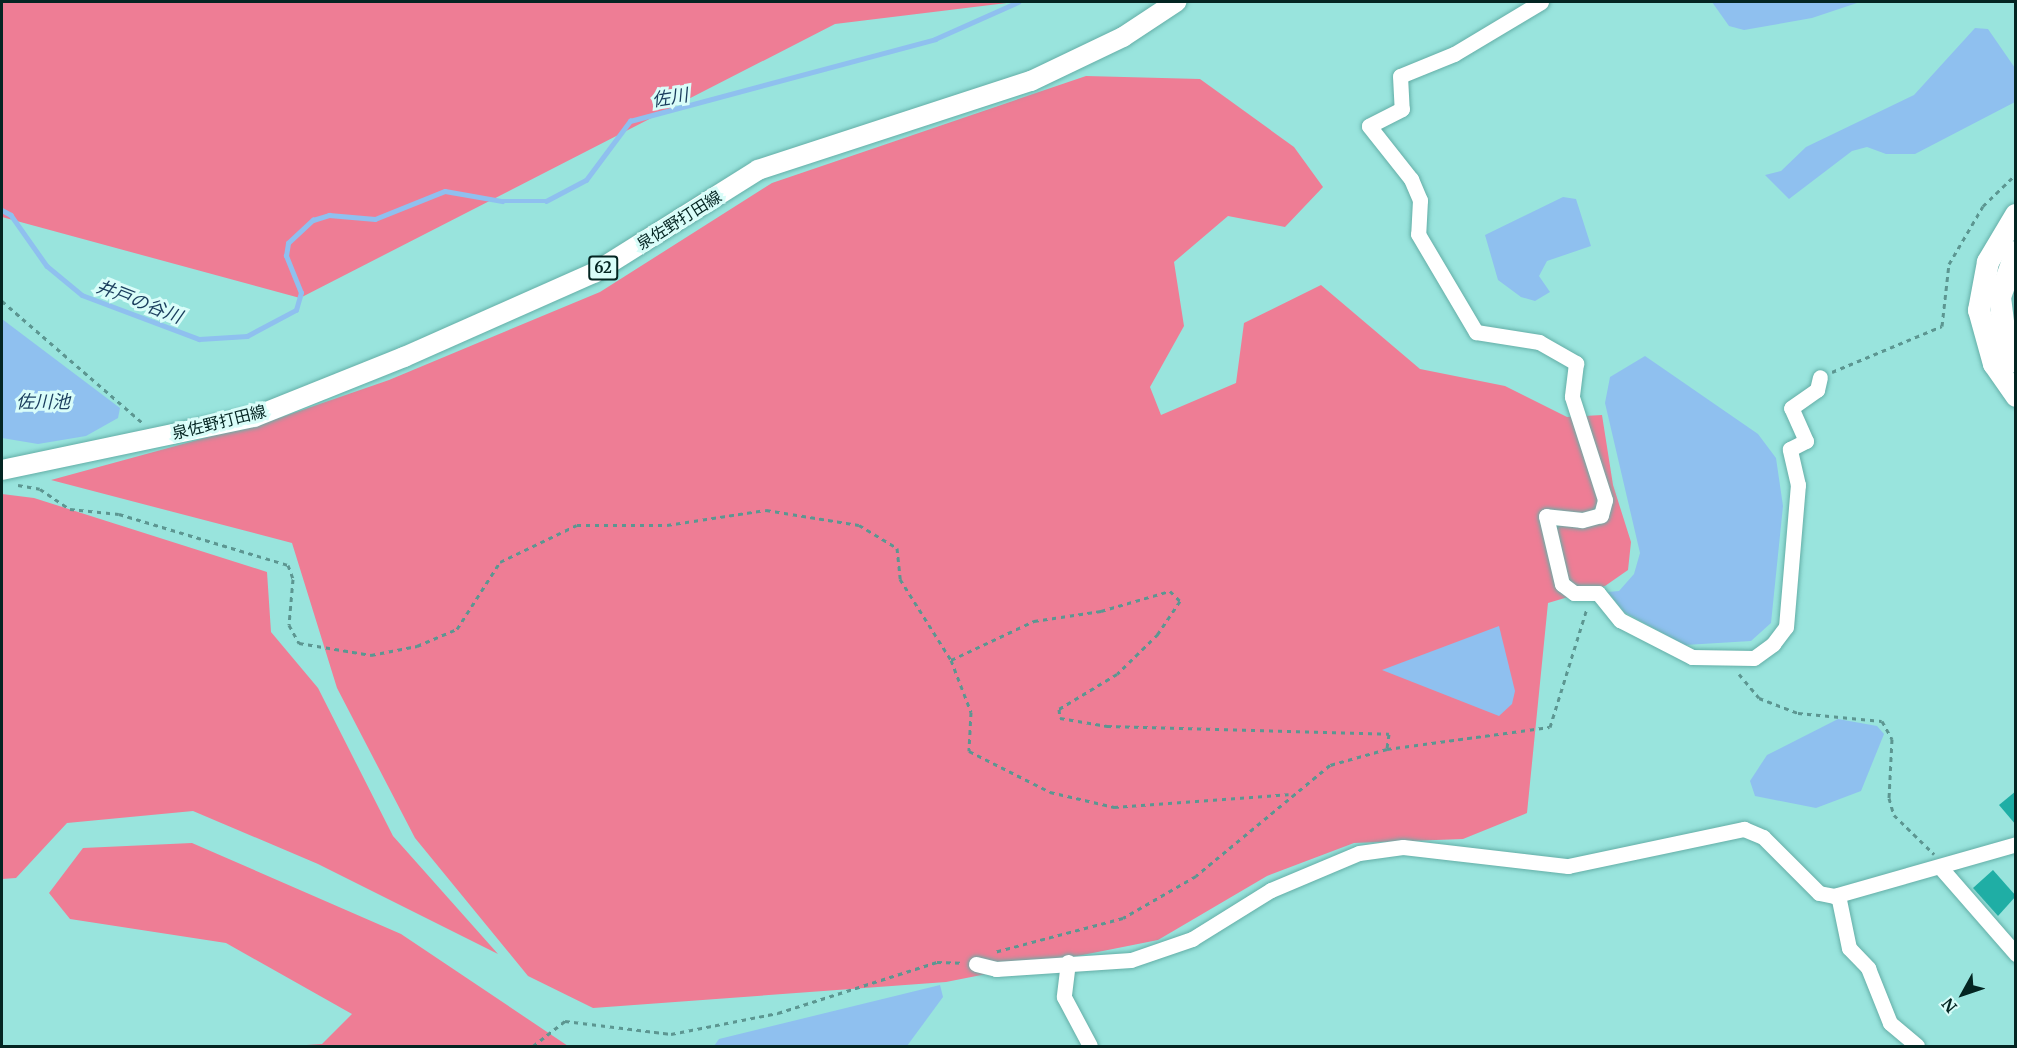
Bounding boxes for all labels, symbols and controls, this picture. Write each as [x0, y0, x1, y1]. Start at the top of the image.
water label: 佐川 [651, 85, 689, 111]
street label: 泉佐野打田線 [633, 186, 725, 254]
road number: 62 [588, 256, 618, 280]
water label: 井戸の谷川 [93, 276, 185, 328]
water label: 佐川池 [16, 391, 70, 413]
street label: 泉佐野打田線 [170, 401, 268, 443]
north arrow [1933, 964, 1993, 1024]
text: N [1937, 994, 1961, 1017]

